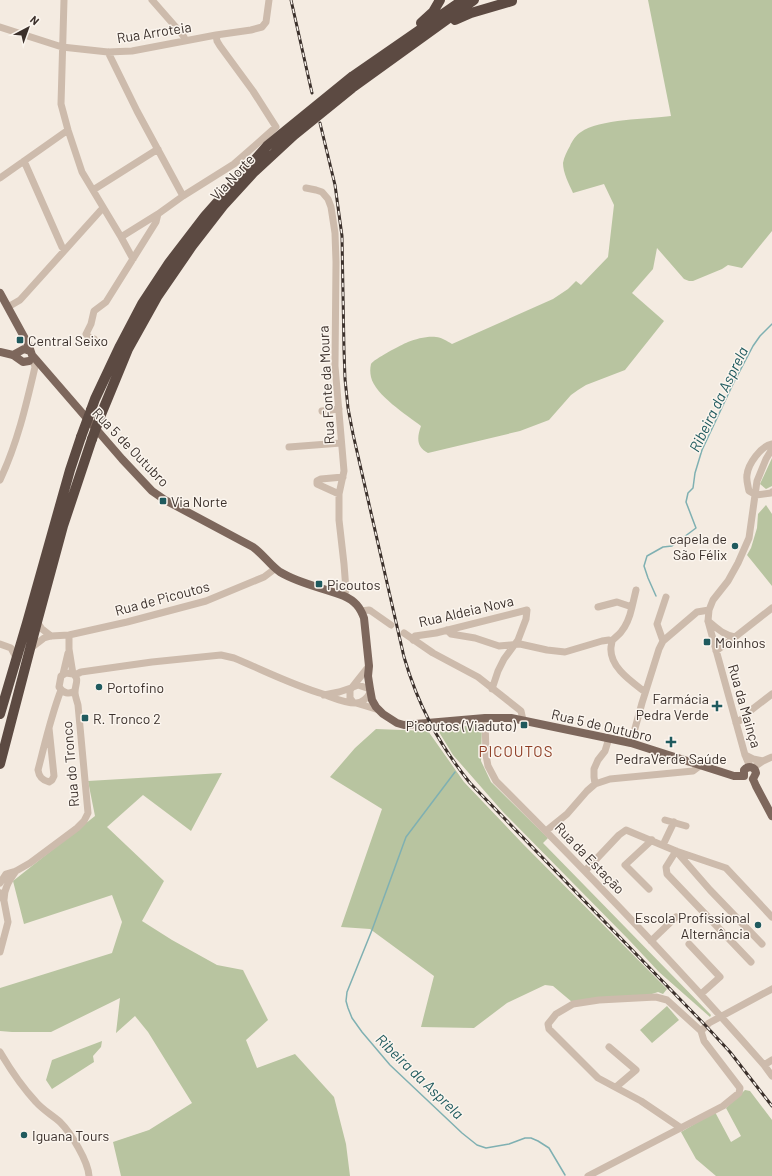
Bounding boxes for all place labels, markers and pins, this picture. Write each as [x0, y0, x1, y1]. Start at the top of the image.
place label: Central Seixo [28, 332, 108, 349]
marker: Central Seixo [15, 335, 25, 345]
place label: Via Norte [171, 493, 228, 510]
marker: Via Norte [158, 496, 168, 506]
place label: capela de São Félix [669, 530, 727, 563]
marker: capela de São Félix [730, 541, 740, 551]
place label: Picoutos [327, 576, 381, 593]
marker: Picoutos [314, 579, 324, 589]
place label: Moinhos [715, 634, 766, 651]
marker: Moinhos [702, 637, 712, 647]
place label: Portofino [107, 679, 164, 696]
marker: Portofino [94, 682, 104, 692]
place label: Farmácia Pedra Verde [636, 690, 709, 723]
marker: Farmácia Pedra Verde [712, 701, 722, 711]
place label: R. Tronco 2 [93, 710, 161, 727]
marker: R. Tronco 2 [80, 713, 90, 723]
place label: Picoutos (Viaduto) [406, 717, 516, 734]
marker: Picoutos (Viaduto) [519, 720, 529, 730]
marker: PedraVerde Saúde [665, 736, 677, 748]
place label: PedraVerde Saúde [615, 750, 727, 767]
place label: Escola Profissional Alternância [635, 909, 750, 942]
marker: Escola Profissional Alternância [753, 920, 763, 930]
place label: Iguana Tours [32, 1127, 109, 1144]
marker: Iguana Tours [19, 1130, 29, 1140]

